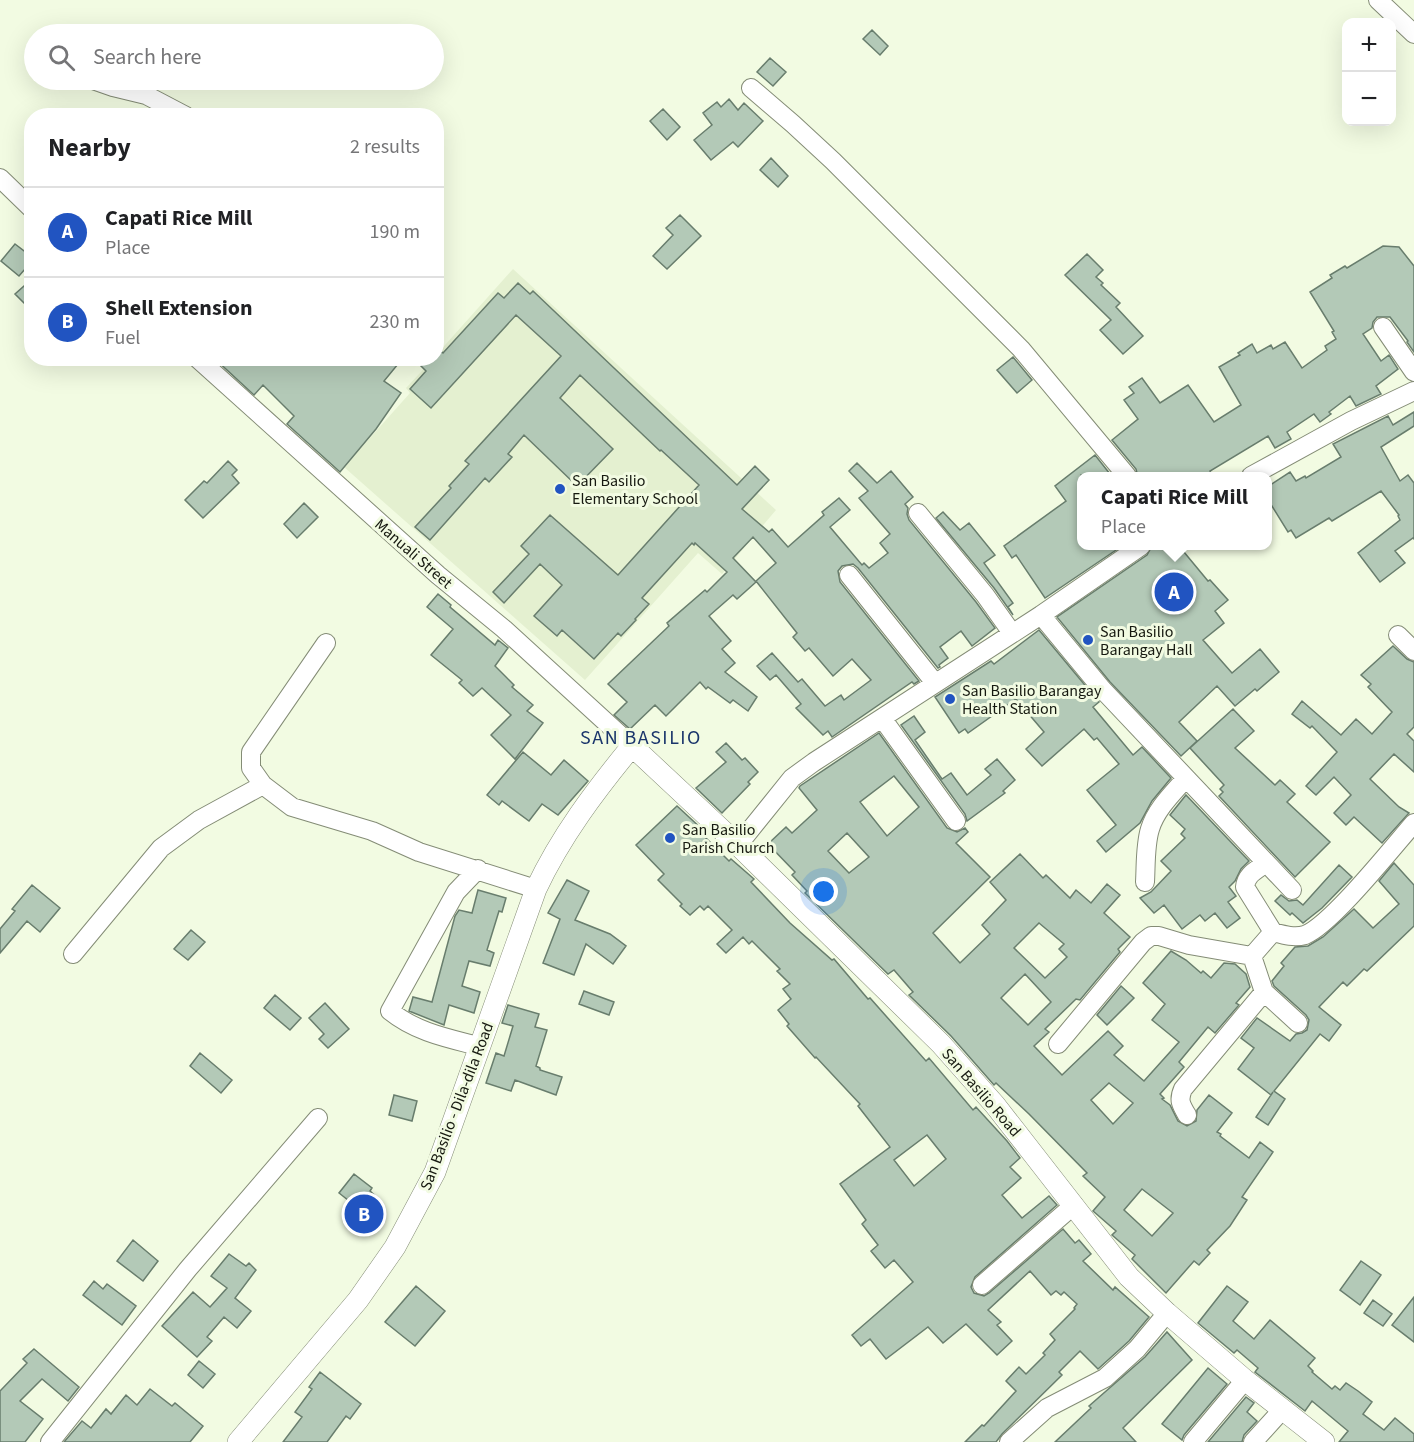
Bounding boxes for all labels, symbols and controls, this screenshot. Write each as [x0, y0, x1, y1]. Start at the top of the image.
map controls [1342, 18, 1396, 126]
button: + [1342, 18, 1396, 72]
search box [24, 24, 444, 90]
icon: search [45, 41, 78, 74]
text: Search here [93, 41, 201, 73]
button: − [1342, 72, 1396, 126]
text: Nearby [48, 129, 131, 166]
text: 2 results [350, 133, 420, 161]
text: Capati Rice Mill [105, 202, 252, 234]
text: A [62, 218, 73, 246]
text: 190 m [370, 218, 420, 246]
text: Place [105, 234, 150, 262]
text: Shell Extension [105, 292, 253, 324]
text: B [61, 308, 74, 336]
text: 230 m [370, 308, 420, 336]
text: Fuel [105, 324, 140, 352]
place label: San Basilio Elementary School [572, 470, 698, 510]
popup [1077, 472, 1272, 550]
text: Capati Rice Mill [1101, 481, 1248, 513]
marker: San Basilio Elementary School [553, 482, 567, 496]
text: Place [1101, 513, 1146, 541]
street label: Manuali Street [370, 514, 457, 594]
pin: A [1154, 570, 1194, 614]
place label: San Basilio Barangay Hall [1100, 621, 1193, 661]
marker: San Basilio Barangay Hall [1081, 633, 1095, 647]
place label: San Basilio Barangay Health Station [962, 680, 1102, 720]
marker: San Basilio Barangay Health Station [943, 692, 957, 706]
district label: SAN BASILIO [580, 724, 702, 752]
place label: San Basilio Parish Church [682, 819, 774, 859]
marker: San Basilio Parish Church [663, 831, 677, 845]
your location [809, 877, 838, 906]
street label: San Basilio - Dila-dila Road [415, 1019, 499, 1193]
street label: San Basilio Road [937, 1044, 1026, 1142]
pin: B [344, 1192, 384, 1236]

